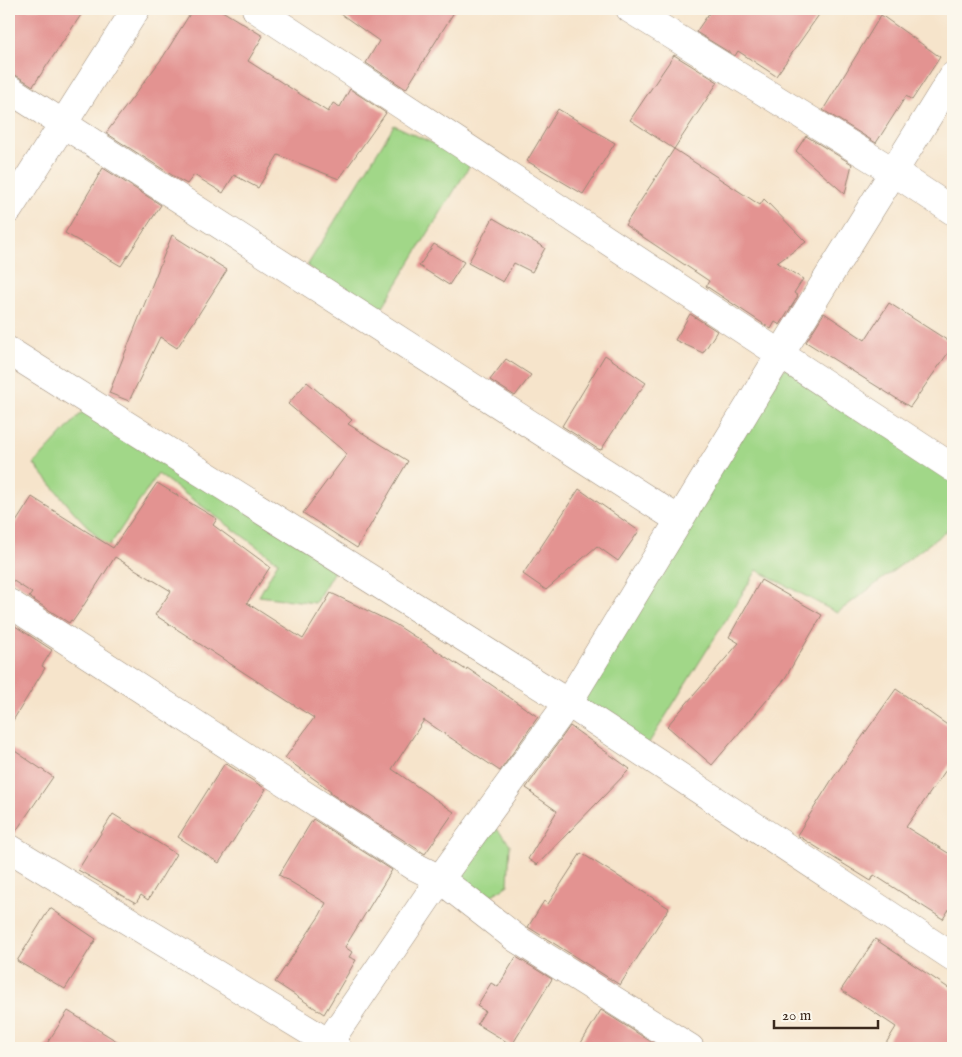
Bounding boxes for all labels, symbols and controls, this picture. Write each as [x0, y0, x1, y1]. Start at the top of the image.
scale bar [774, 997, 878, 1029]
text: 20 m [782, 1006, 812, 1025]

